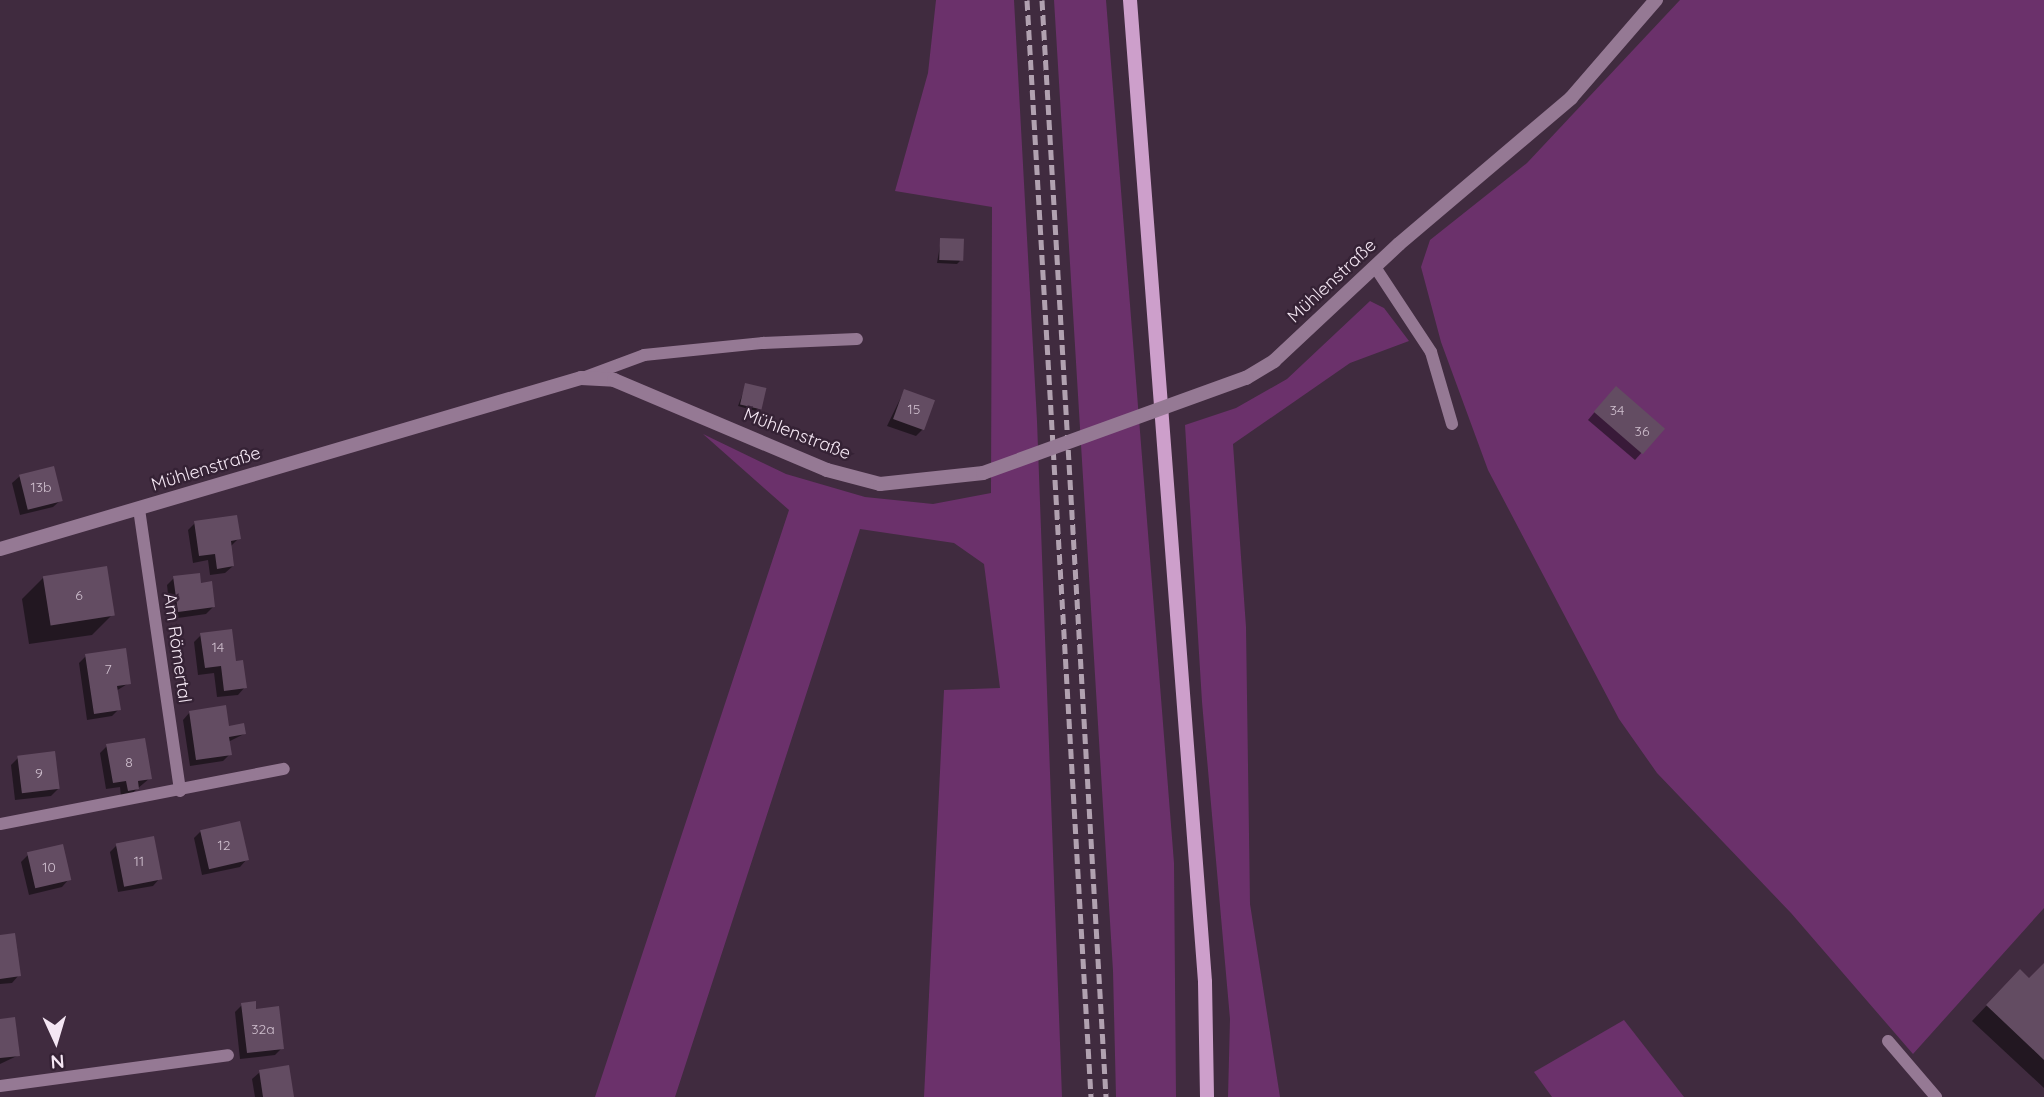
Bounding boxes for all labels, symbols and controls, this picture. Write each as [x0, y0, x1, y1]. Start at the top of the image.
street label: Mühlenstraße [1283, 235, 1381, 327]
house number: 15 [908, 401, 920, 417]
house number: 34 [1610, 402, 1624, 418]
street label: Mühlenstraße [740, 404, 854, 464]
house number: 36 [1635, 423, 1649, 439]
street label: Mühlenstraße [149, 442, 263, 496]
house number: 13b [31, 479, 51, 495]
house number: 6 [75, 587, 83, 603]
street label: Am Römertal [159, 592, 195, 704]
house number: 14 [212, 639, 224, 655]
house number: 7 [104, 661, 112, 677]
house number: 8 [125, 754, 133, 770]
house number: 9 [35, 765, 43, 781]
house number: 12 [218, 837, 230, 853]
house number: 11 [134, 853, 144, 869]
house number: 10 [42, 859, 56, 875]
north arrow [21, 1006, 91, 1076]
house number: 32a [251, 1021, 275, 1037]
text: N [50, 1049, 65, 1074]

